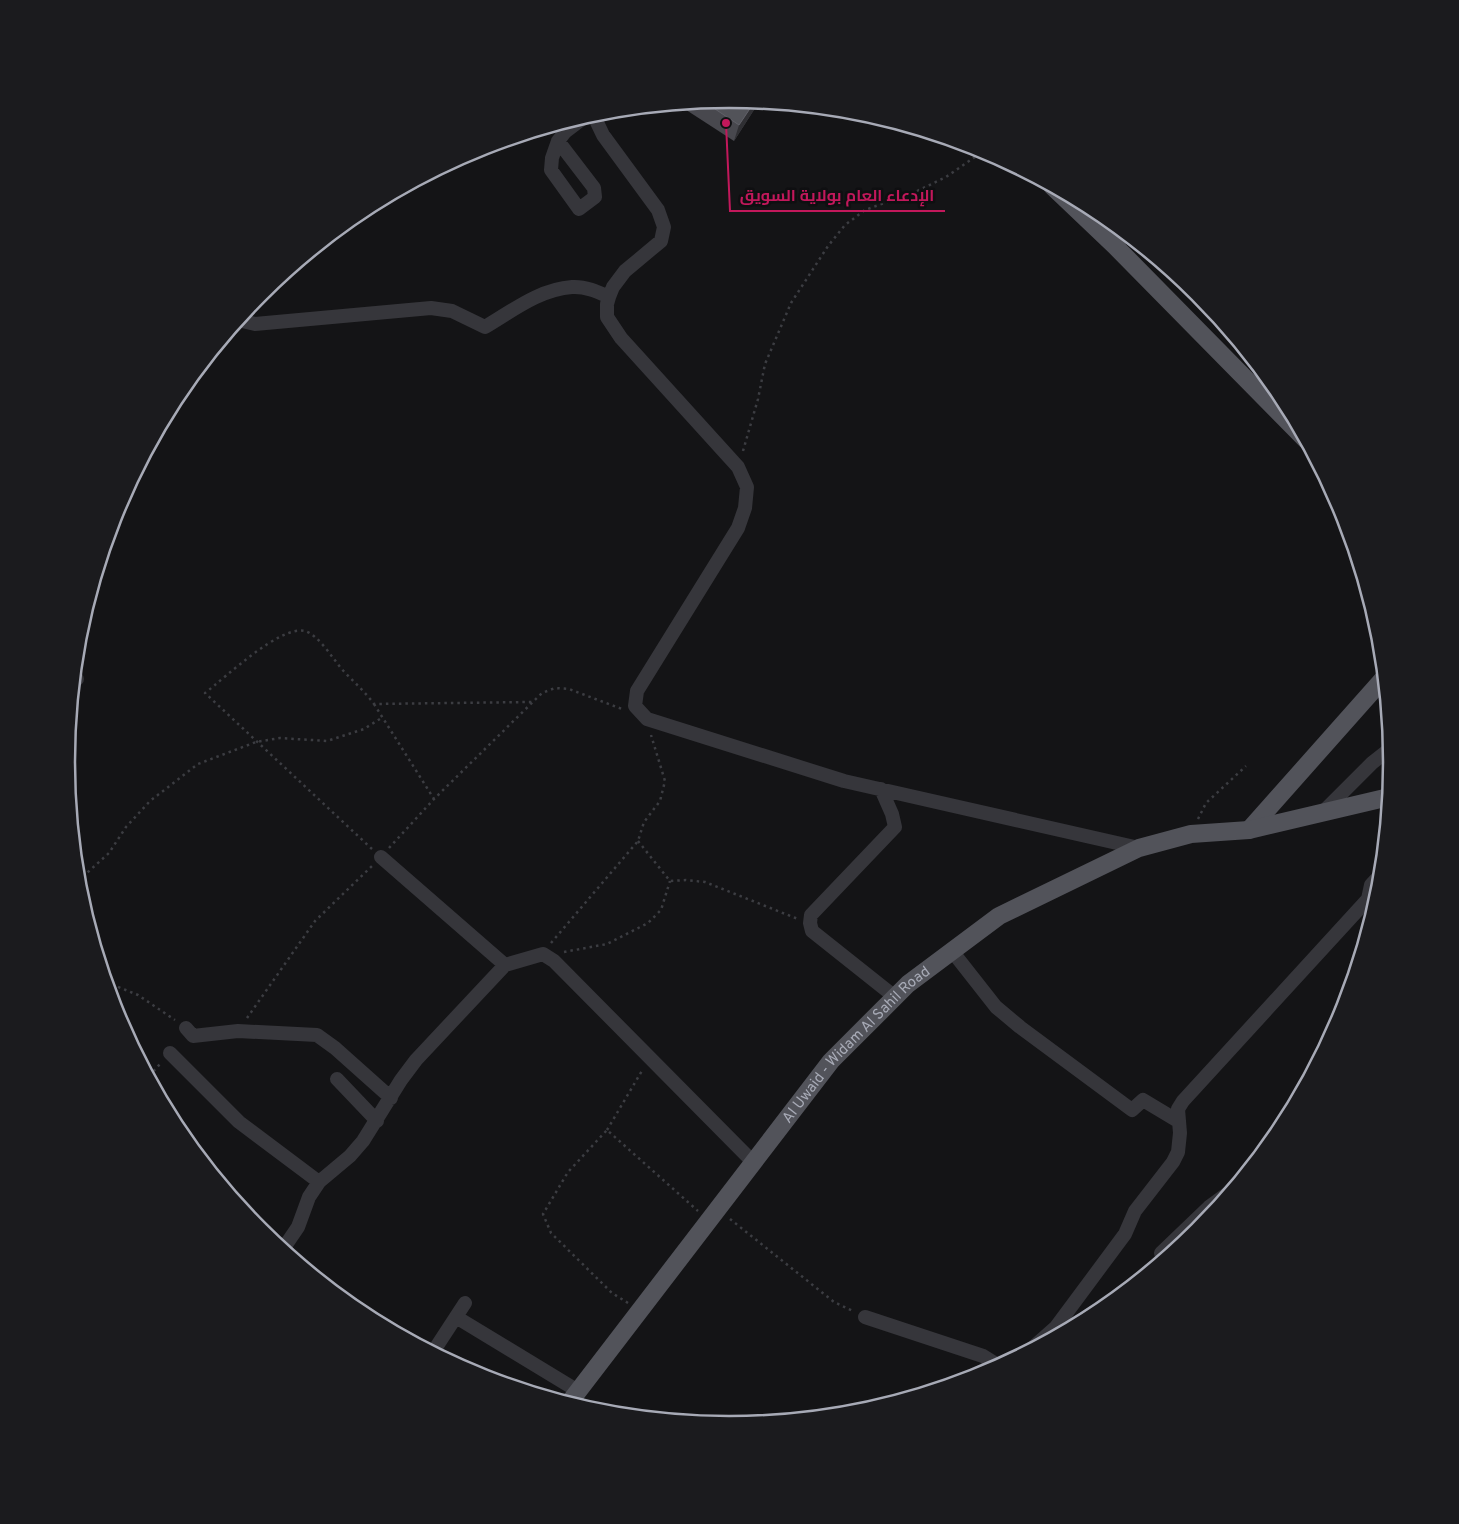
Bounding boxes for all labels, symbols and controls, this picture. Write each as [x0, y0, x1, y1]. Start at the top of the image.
callout: الإدعاء العام بولاية السويق [730, 180, 945, 211]
text: الإدعاء العام بولاية السويق [740, 187, 934, 207]
street label: Al Uwaid - Widam Al Sahil Road [779, 963, 934, 1128]

